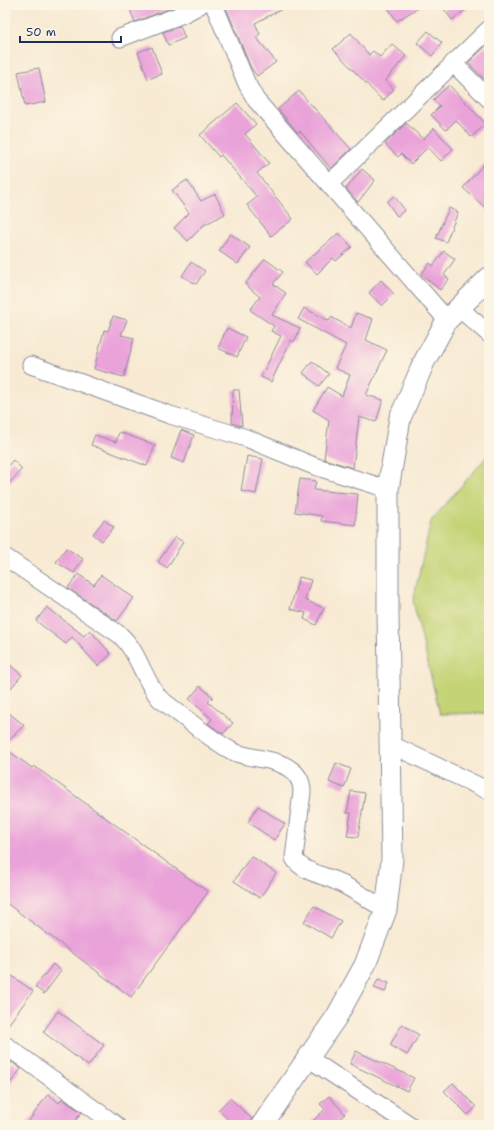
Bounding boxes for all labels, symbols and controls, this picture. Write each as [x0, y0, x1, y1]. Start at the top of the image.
scale bar [20, 18, 121, 44]
text: 50 m [26, 24, 56, 40]

